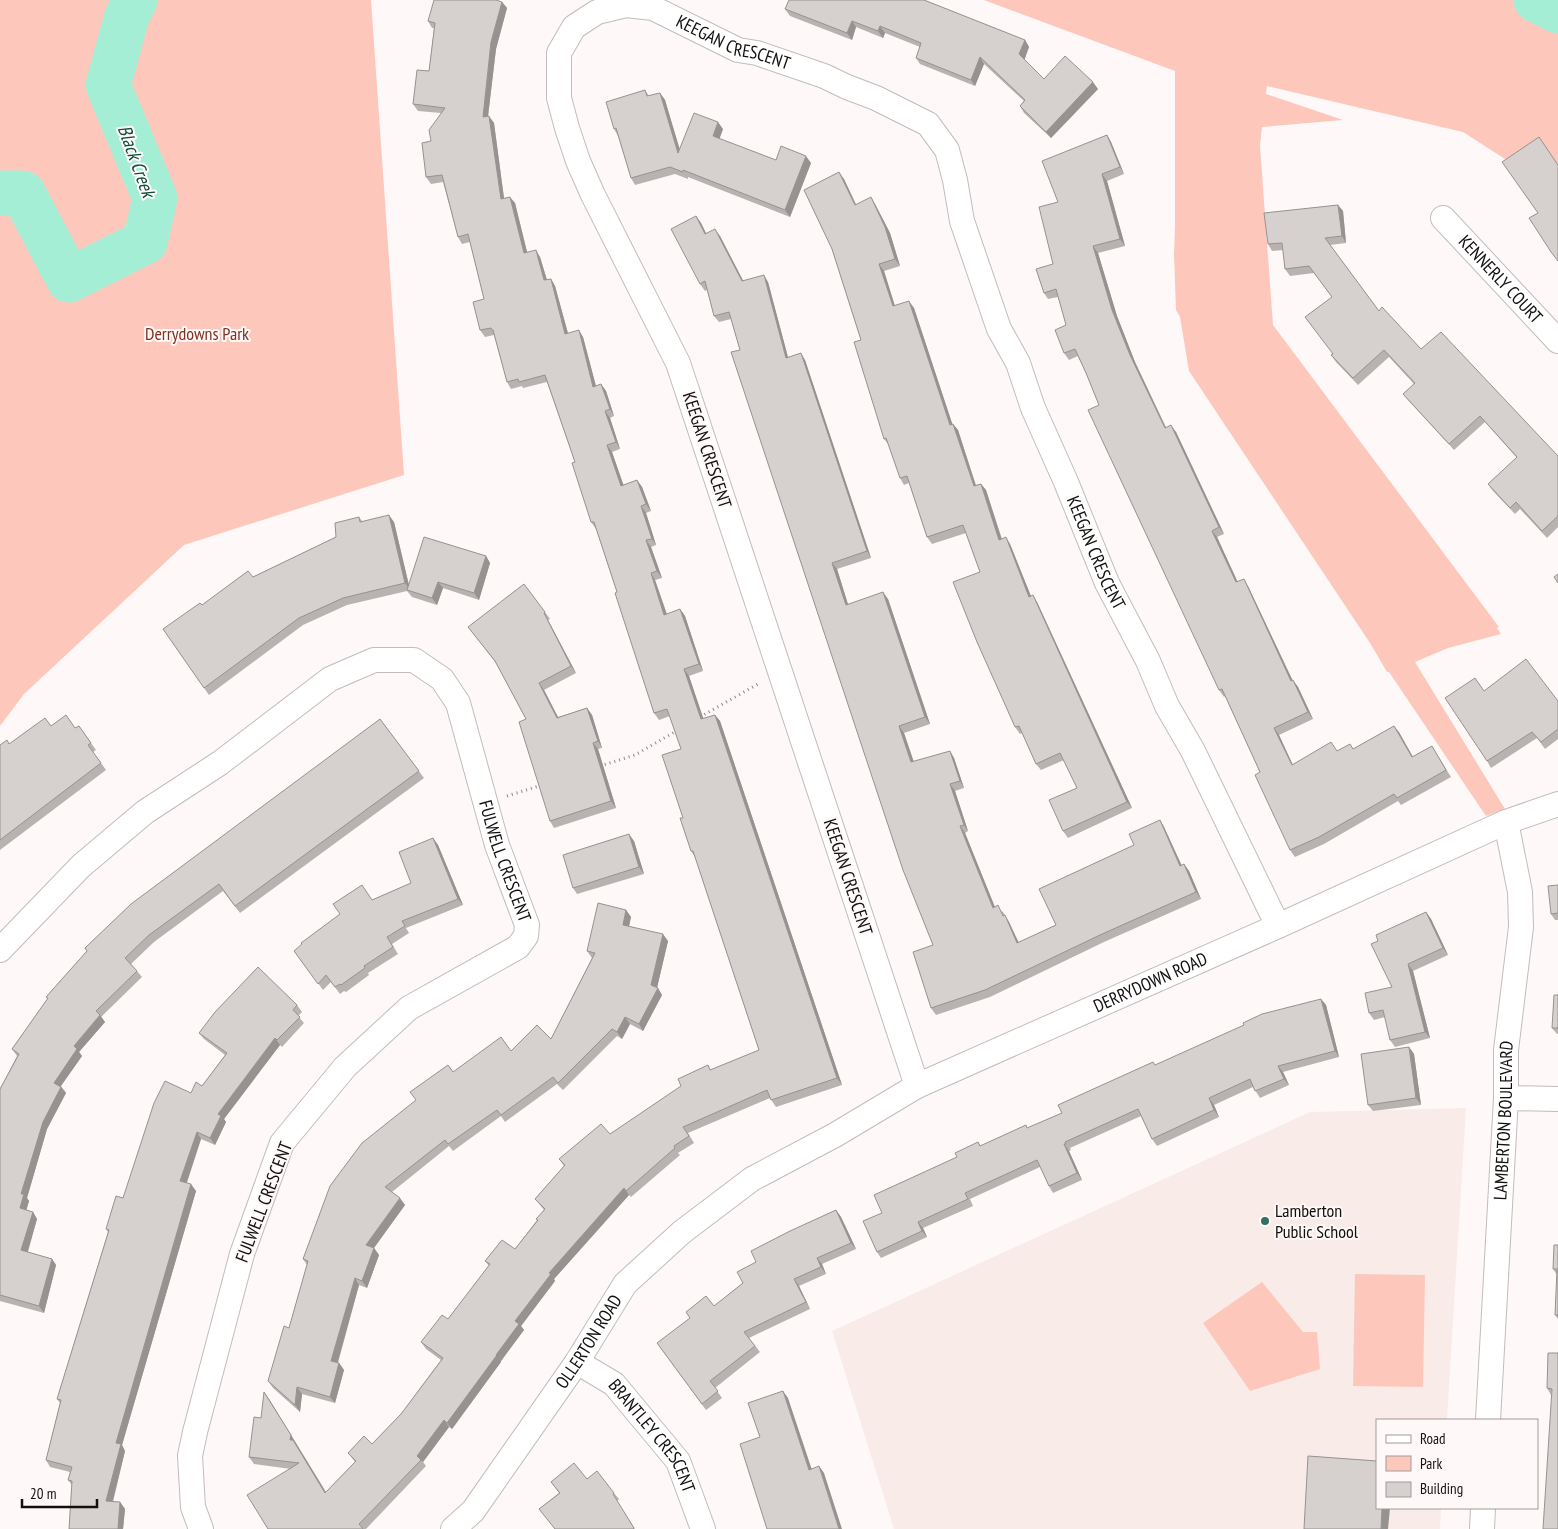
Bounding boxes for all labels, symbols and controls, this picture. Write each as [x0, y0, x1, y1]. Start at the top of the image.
street label: KEEGAN CRESCENT [672, 9, 793, 75]
water label: Black Creek [113, 122, 162, 203]
street label: KENNERLY COURT [1454, 230, 1548, 328]
park label: Derrydowns Park [145, 322, 249, 345]
street label: KEEGAN CRESCENT [678, 389, 737, 511]
street label: KEEGAN CRESCENT [1062, 492, 1131, 613]
street label: FULWELL CRESCENT [474, 798, 537, 925]
street label: KEEGAN CRESCENT [819, 816, 878, 938]
street label: DERRYDOWN ROAD [1090, 947, 1211, 1017]
street label: LAMBERTON BOULEVARD [1488, 1039, 1518, 1201]
street label: FULWELL CRESCENT [230, 1138, 297, 1265]
place label: Lamberton Public School [1275, 1199, 1359, 1243]
marker: Lamberton Public School [1259, 1215, 1271, 1227]
street label: OLLERTON ROAD [550, 1290, 627, 1393]
street label: BRANTLEY CRESCENT [604, 1374, 701, 1496]
legend [1376, 1419, 1538, 1509]
text: Road [1420, 1429, 1446, 1448]
text: Park [1420, 1454, 1442, 1473]
scale bar [22, 1476, 98, 1508]
text: Building [1420, 1479, 1463, 1498]
text: 20 m [30, 1484, 56, 1503]

